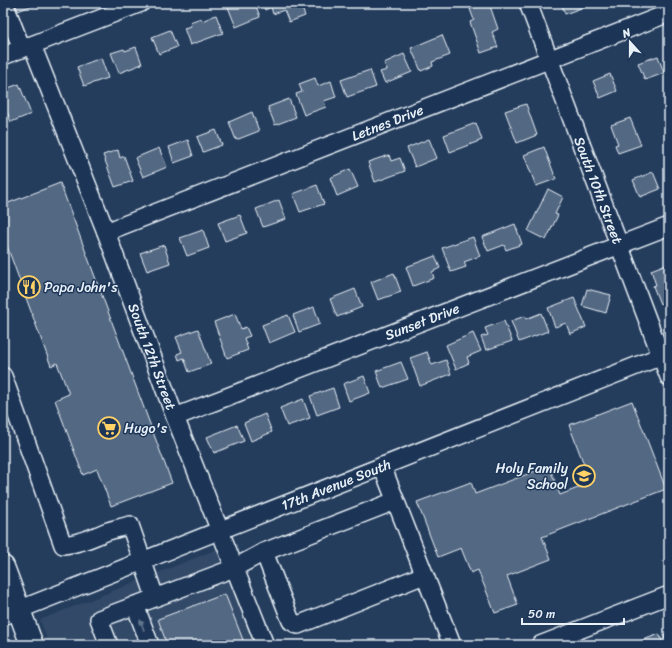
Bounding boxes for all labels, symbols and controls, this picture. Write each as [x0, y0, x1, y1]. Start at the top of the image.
north arrow [610, 22, 650, 62]
text: N [619, 23, 634, 44]
street label: Letnes Drive [348, 98, 427, 148]
street label: South 10th Street [566, 133, 630, 248]
restaurant icon: Papa John's [16, 274, 42, 300]
place label: Papa John's [44, 275, 118, 300]
street label: Sunset Drive [381, 296, 463, 348]
street label: South 12th Street [121, 300, 183, 414]
supermarket icon: Hugo's [96, 415, 122, 441]
place label: Hugo's [124, 416, 168, 441]
street label: 17th Avenue South [277, 452, 395, 518]
place label: Holy Family School [496, 456, 569, 497]
school or university icon: Holy Family School [571, 463, 597, 489]
scale bar [522, 600, 624, 626]
text: 50 m [528, 603, 555, 625]
one-way arrow [139, 619, 145, 631]

